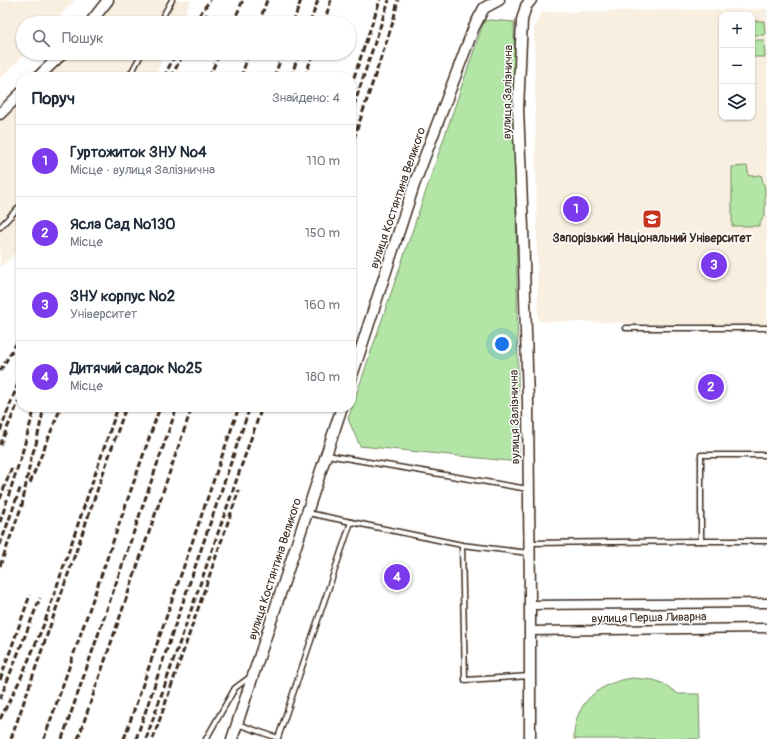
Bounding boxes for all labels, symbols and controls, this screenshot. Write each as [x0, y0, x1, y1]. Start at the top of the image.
map controls [719, 12, 755, 120]
button: + [719, 12, 755, 48]
search box [16, 16, 356, 60]
icon: search [30, 27, 52, 49]
text: Пошук [62, 29, 104, 48]
street label: вулиця Залізнична [500, 44, 516, 139]
button: − [719, 48, 755, 84]
button: layers [719, 84, 755, 120]
text: Поруч [32, 88, 75, 109]
text: Знайдено: 4 [272, 90, 340, 106]
street label: вулиця Костянтина Великого [367, 125, 429, 271]
text: Гуртожиток ЗНУ №4 [70, 143, 207, 162]
text: 1 [42, 153, 48, 169]
text: 110 m [307, 153, 340, 169]
text: Місце · вулиця Залізнична [70, 162, 215, 178]
pin: 1 [563, 194, 589, 224]
school or university icon: Запорізький Національний Університет [641, 208, 663, 230]
text: Ясла Сад №130 [70, 215, 176, 234]
text: 2 [41, 225, 49, 241]
text: 150 m [305, 225, 340, 241]
place label: Запорізький Національний Університет [553, 231, 752, 246]
text: Місце [70, 234, 103, 250]
pin: 3 [701, 250, 727, 280]
text: ЗНУ корпус №2 [70, 287, 175, 306]
text: 3 [41, 297, 49, 313]
text: 160 m [304, 297, 340, 313]
text: Університет [70, 306, 137, 322]
your location [492, 334, 512, 354]
text: Дитячий садок №25 [70, 359, 202, 378]
text: 4 [41, 369, 49, 385]
text: 180 m [305, 369, 340, 385]
street label: вулиця Залізнична [507, 369, 523, 464]
pin: 2 [698, 372, 724, 402]
text: Місце [70, 378, 103, 394]
street label: вулиця Костянтина Великого [245, 496, 305, 642]
pin: 4 [384, 562, 410, 592]
street label: вулиця Перша Ливарна [591, 609, 707, 627]

